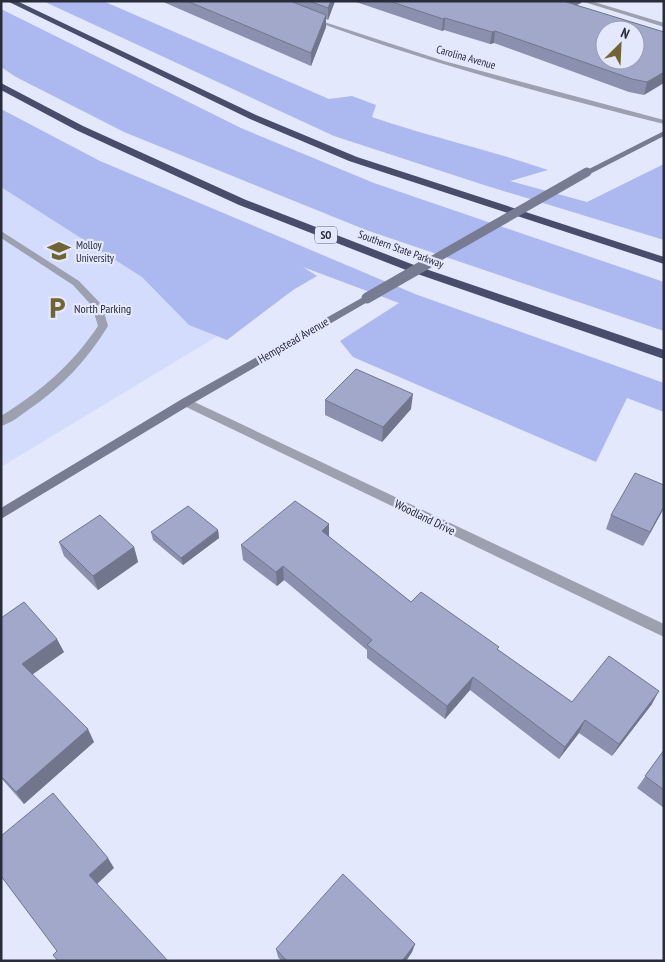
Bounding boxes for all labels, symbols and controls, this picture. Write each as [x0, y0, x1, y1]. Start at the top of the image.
north arrow [595, 20, 645, 70]
text: N [618, 23, 632, 43]
street label: Carolina Avenue [435, 42, 498, 72]
road number: SO [315, 226, 337, 244]
street label: Southern State Parkway [356, 227, 447, 271]
school or university icon: Molloy University [46, 238, 72, 264]
place label: Molloy University [76, 238, 115, 265]
parking icon: North Parking [44, 295, 70, 321]
place label: North Parking [74, 301, 131, 316]
street label: Hempstead Avenue [255, 314, 331, 366]
street label: Woodland Drive [392, 496, 458, 538]

